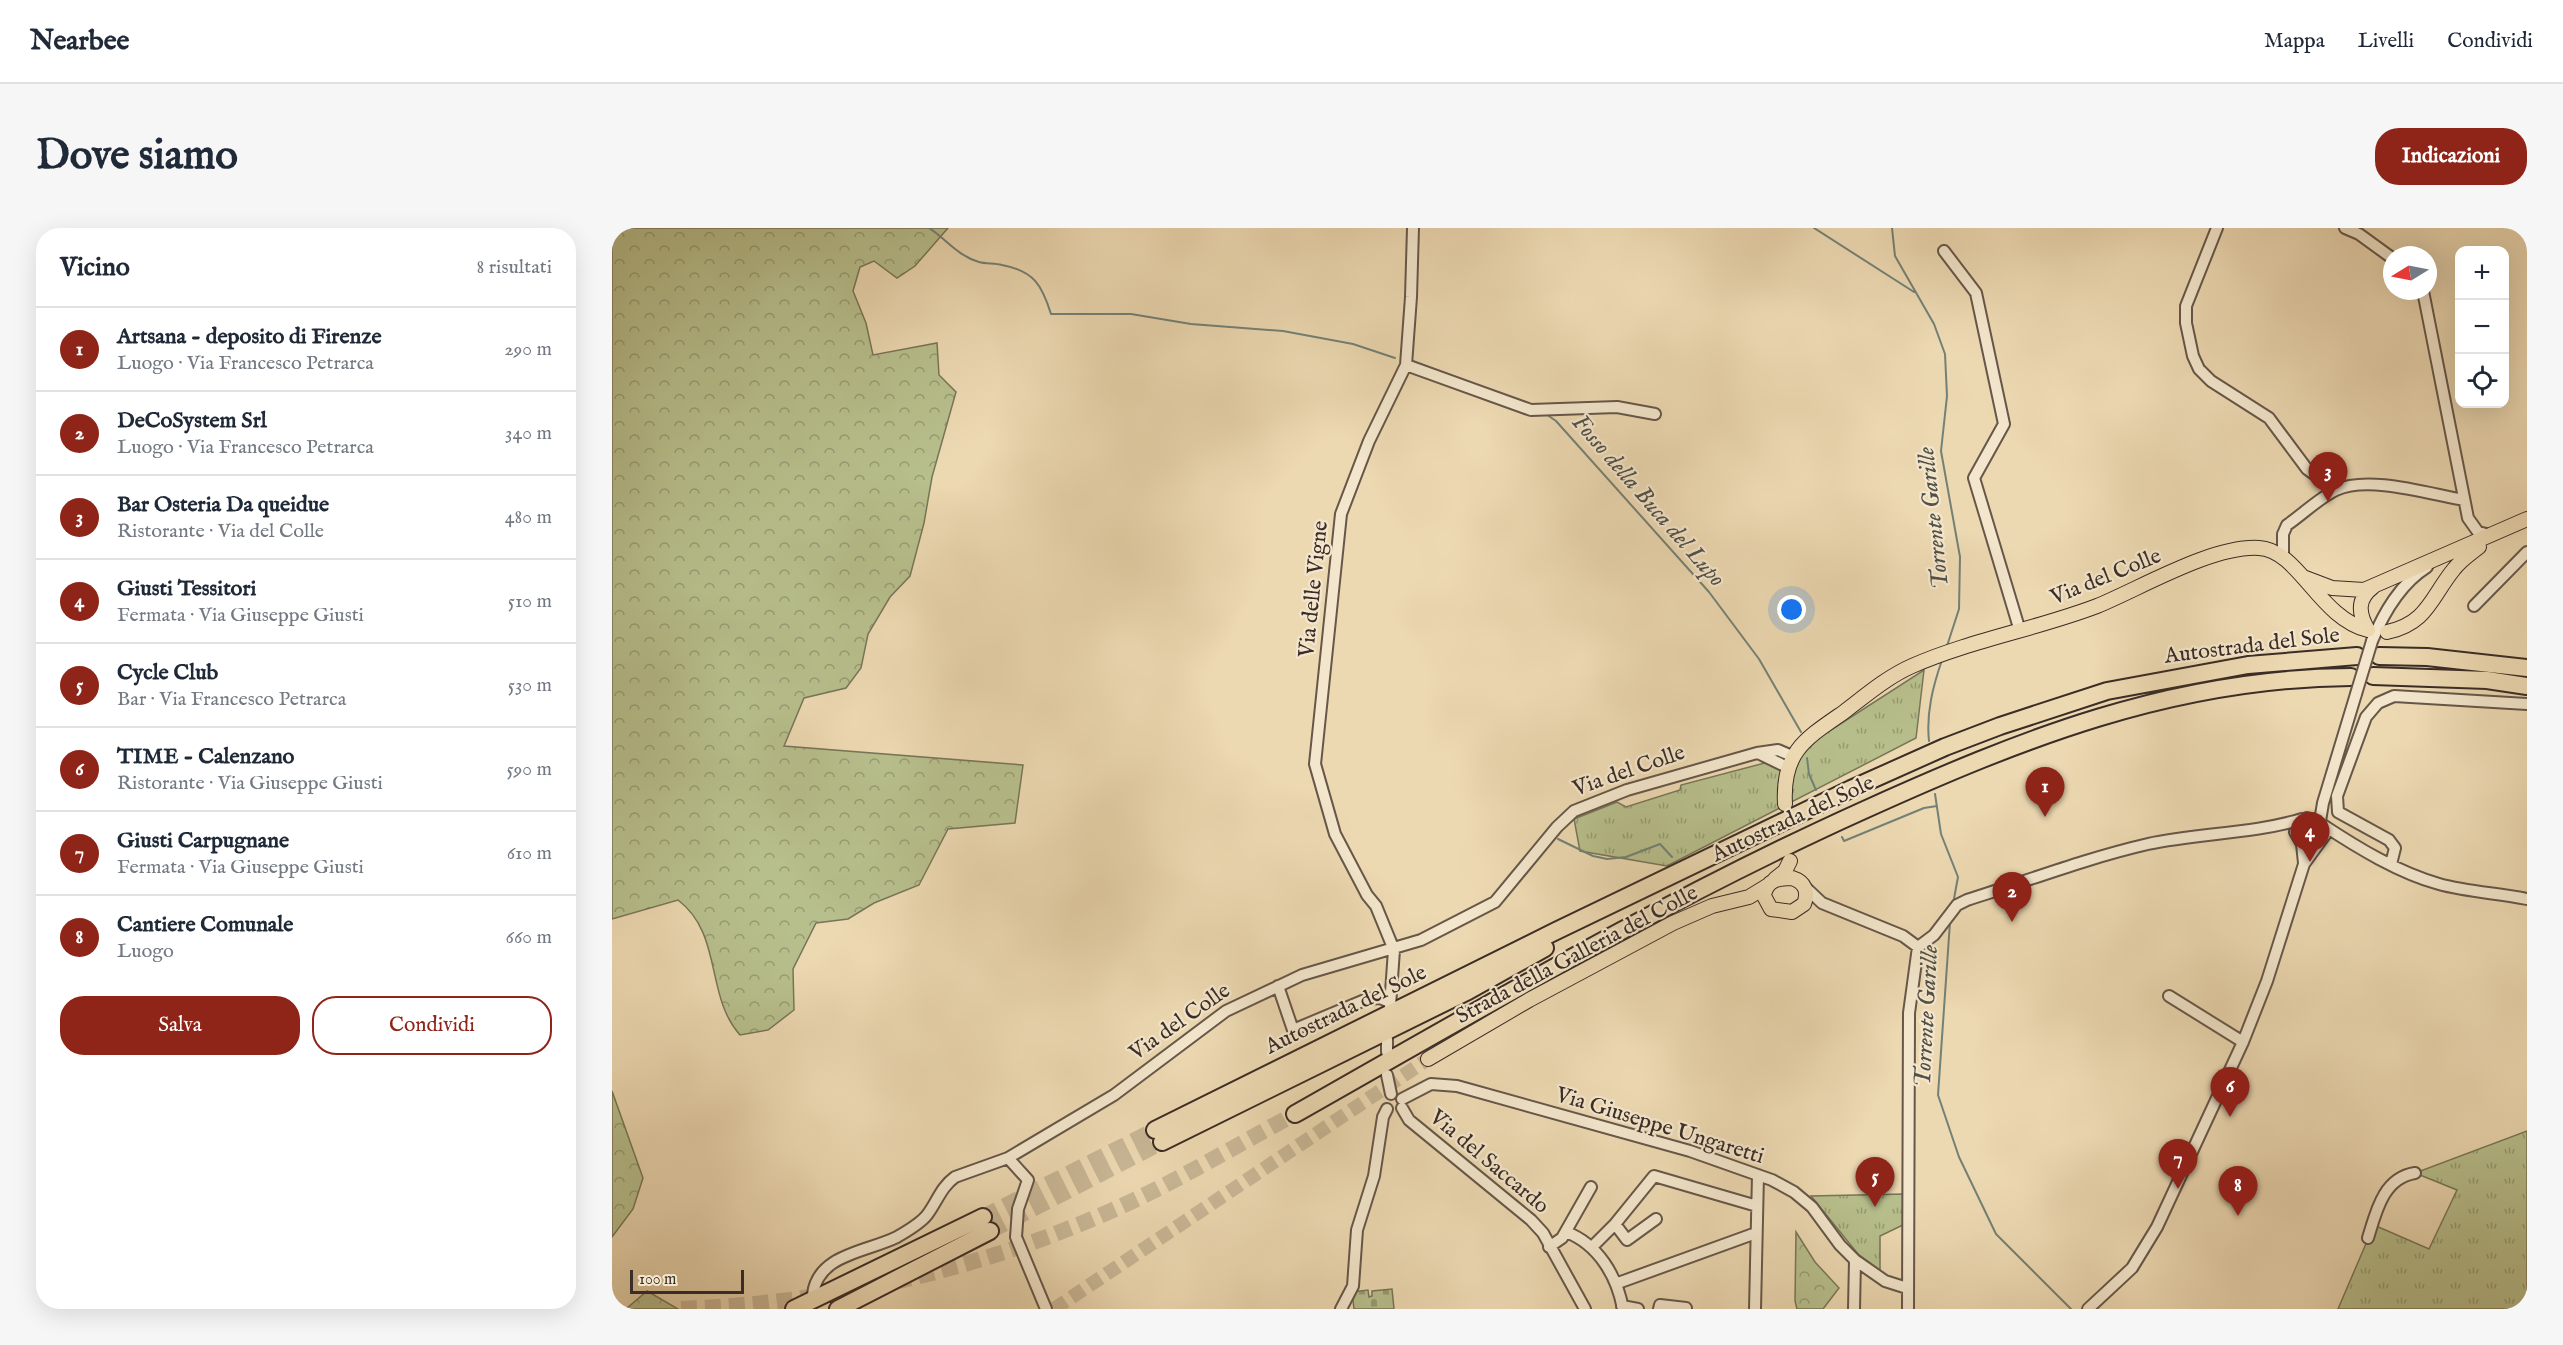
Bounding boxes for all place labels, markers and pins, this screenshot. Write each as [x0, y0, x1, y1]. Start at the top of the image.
pin: 3 [2308, 452, 2348, 502]
pin: 1 [2026, 768, 2064, 817]
pin: 4 [2290, 812, 2330, 862]
pin: 2 [1992, 872, 2032, 922]
pin: 6 [2210, 1068, 2250, 1117]
pin: 7 [2158, 1140, 2198, 1189]
pin: 5 [1856, 1158, 1894, 1207]
pin: 8 [2218, 1166, 2258, 1216]

